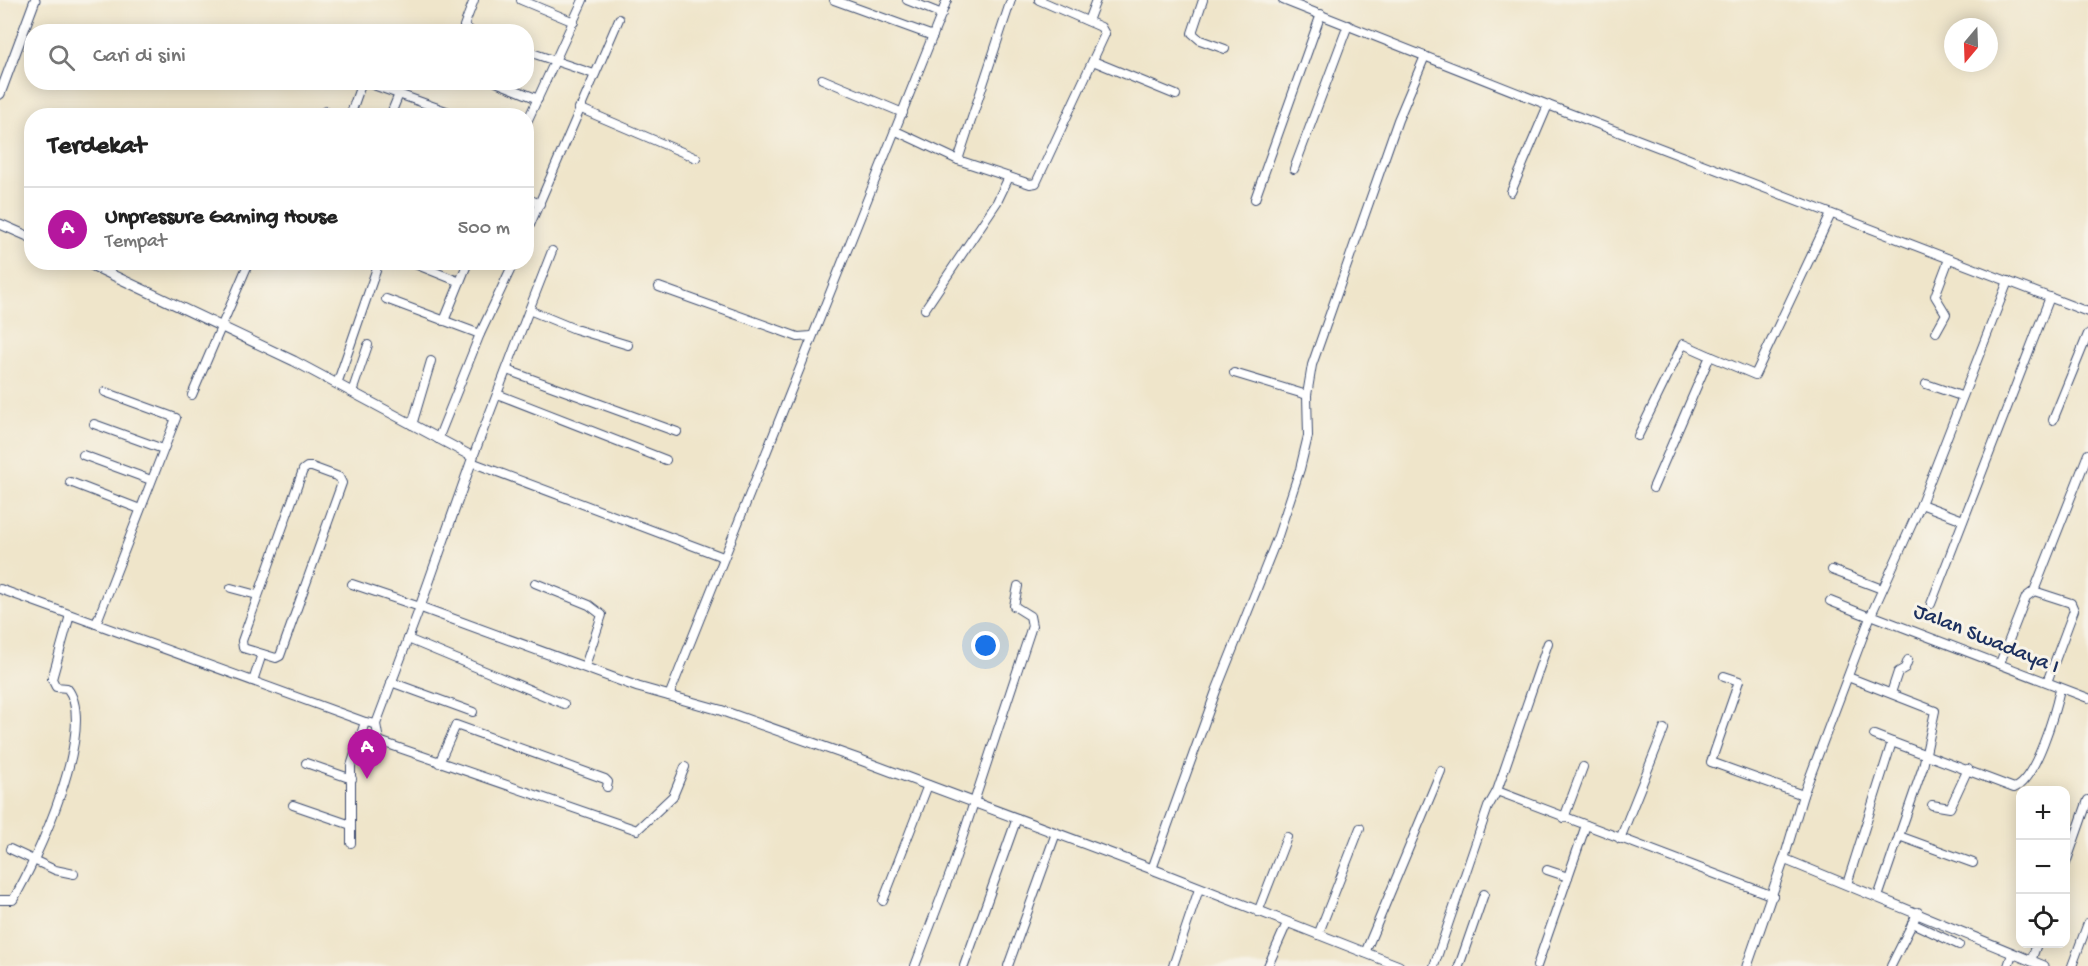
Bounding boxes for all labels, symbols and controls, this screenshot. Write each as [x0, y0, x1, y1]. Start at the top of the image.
north arrow [1944, 18, 1998, 72]
search box [24, 24, 534, 90]
icon: search [45, 41, 78, 74]
text: Cari di sini [93, 44, 186, 70]
text: Terdekat [48, 132, 146, 163]
text: Unpressure Gaming House [105, 205, 337, 231]
text: A [62, 218, 73, 241]
text: 500 m [458, 218, 510, 241]
text: Tempat [105, 231, 166, 254]
street label: Jalan Swadaya I [1909, 599, 2063, 681]
your location [971, 631, 1000, 660]
pin: A [348, 730, 386, 779]
map controls [2016, 786, 2070, 948]
button: + [2016, 786, 2070, 840]
button: − [2016, 840, 2070, 894]
button: locate [2016, 894, 2070, 948]

